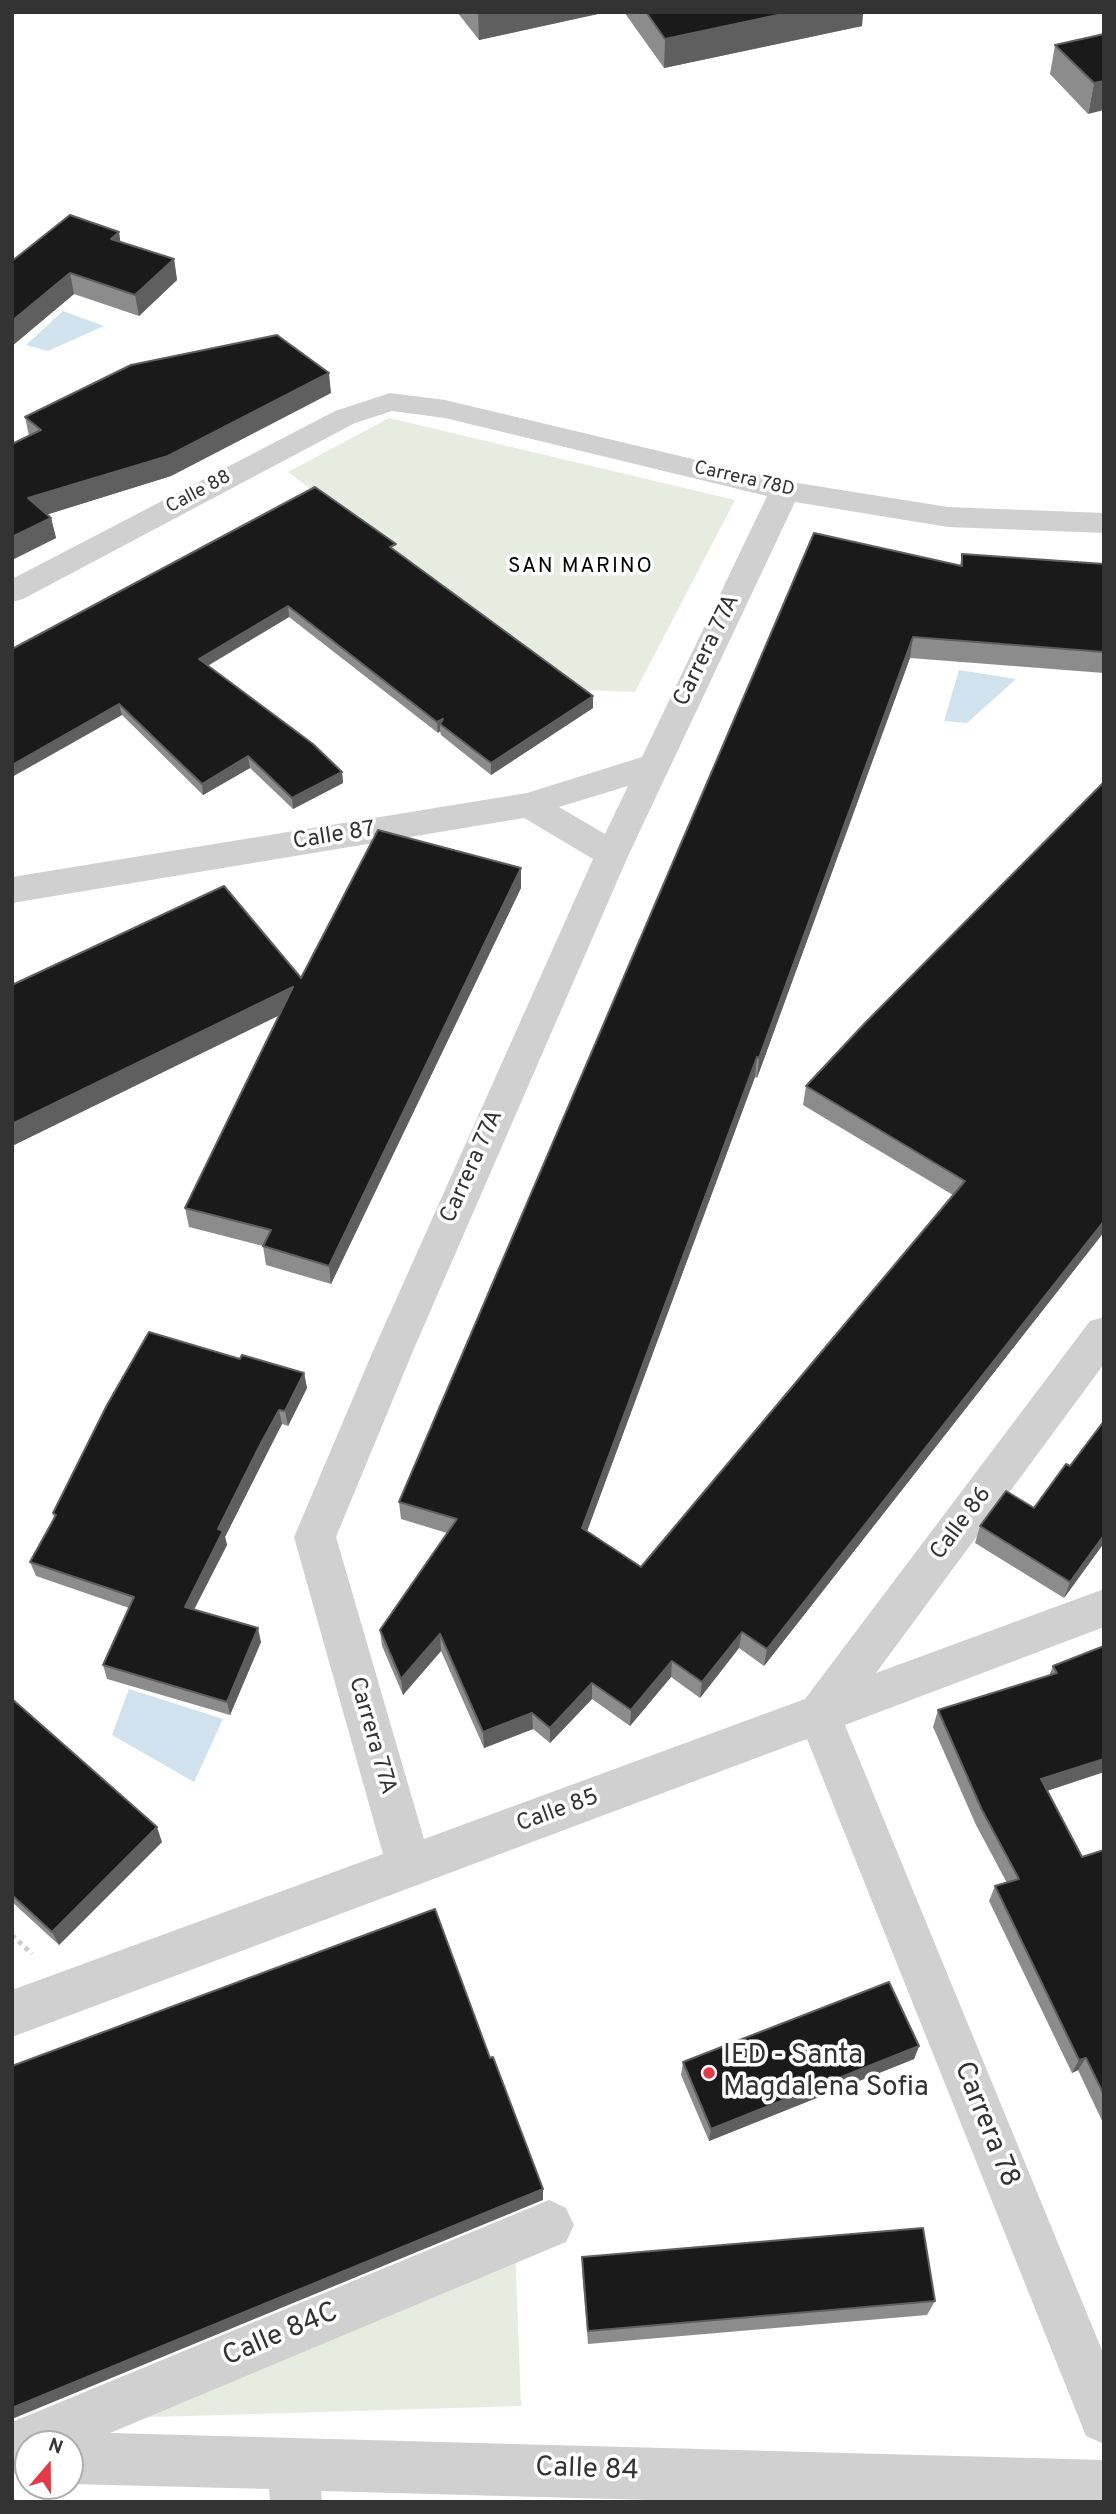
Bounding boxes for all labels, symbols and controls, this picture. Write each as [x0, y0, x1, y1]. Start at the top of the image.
street label: Carrera 78D [692, 457, 796, 503]
street label: Calle 88 [163, 466, 235, 520]
district label: SAN MARINO [509, 555, 653, 581]
street label: Carrera 77A [669, 591, 747, 711]
street label: Calle 87 [291, 817, 377, 857]
street label: Carrera 77A [436, 1106, 510, 1228]
street label: Calle 86 [926, 1482, 998, 1566]
street label: Carrera 77A [341, 1674, 401, 1798]
street label: Calle 85 [513, 1784, 603, 1840]
place label: IED - Santa Magdalena Sofia [723, 2040, 929, 2106]
street label: Carrera 78 [945, 2058, 1025, 2192]
marker: IED - Santa Magdalena Sofia [701, 2065, 717, 2081]
street label: Calle 84C [218, 2297, 344, 2375]
north arrow [14, 2430, 84, 2500]
text: N [45, 2434, 66, 2461]
street label: Calle 84 [535, 2452, 639, 2490]

